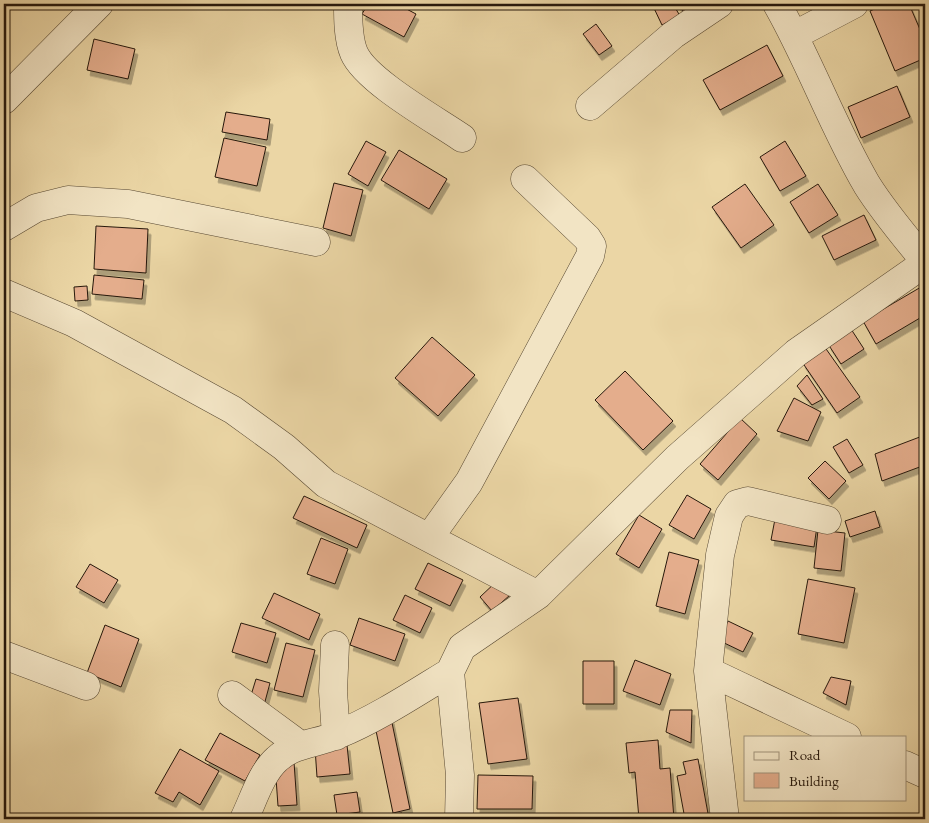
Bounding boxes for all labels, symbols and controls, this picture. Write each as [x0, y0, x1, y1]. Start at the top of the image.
legend [744, 736, 906, 800]
text: Road [789, 745, 821, 764]
text: Building [789, 771, 839, 790]

